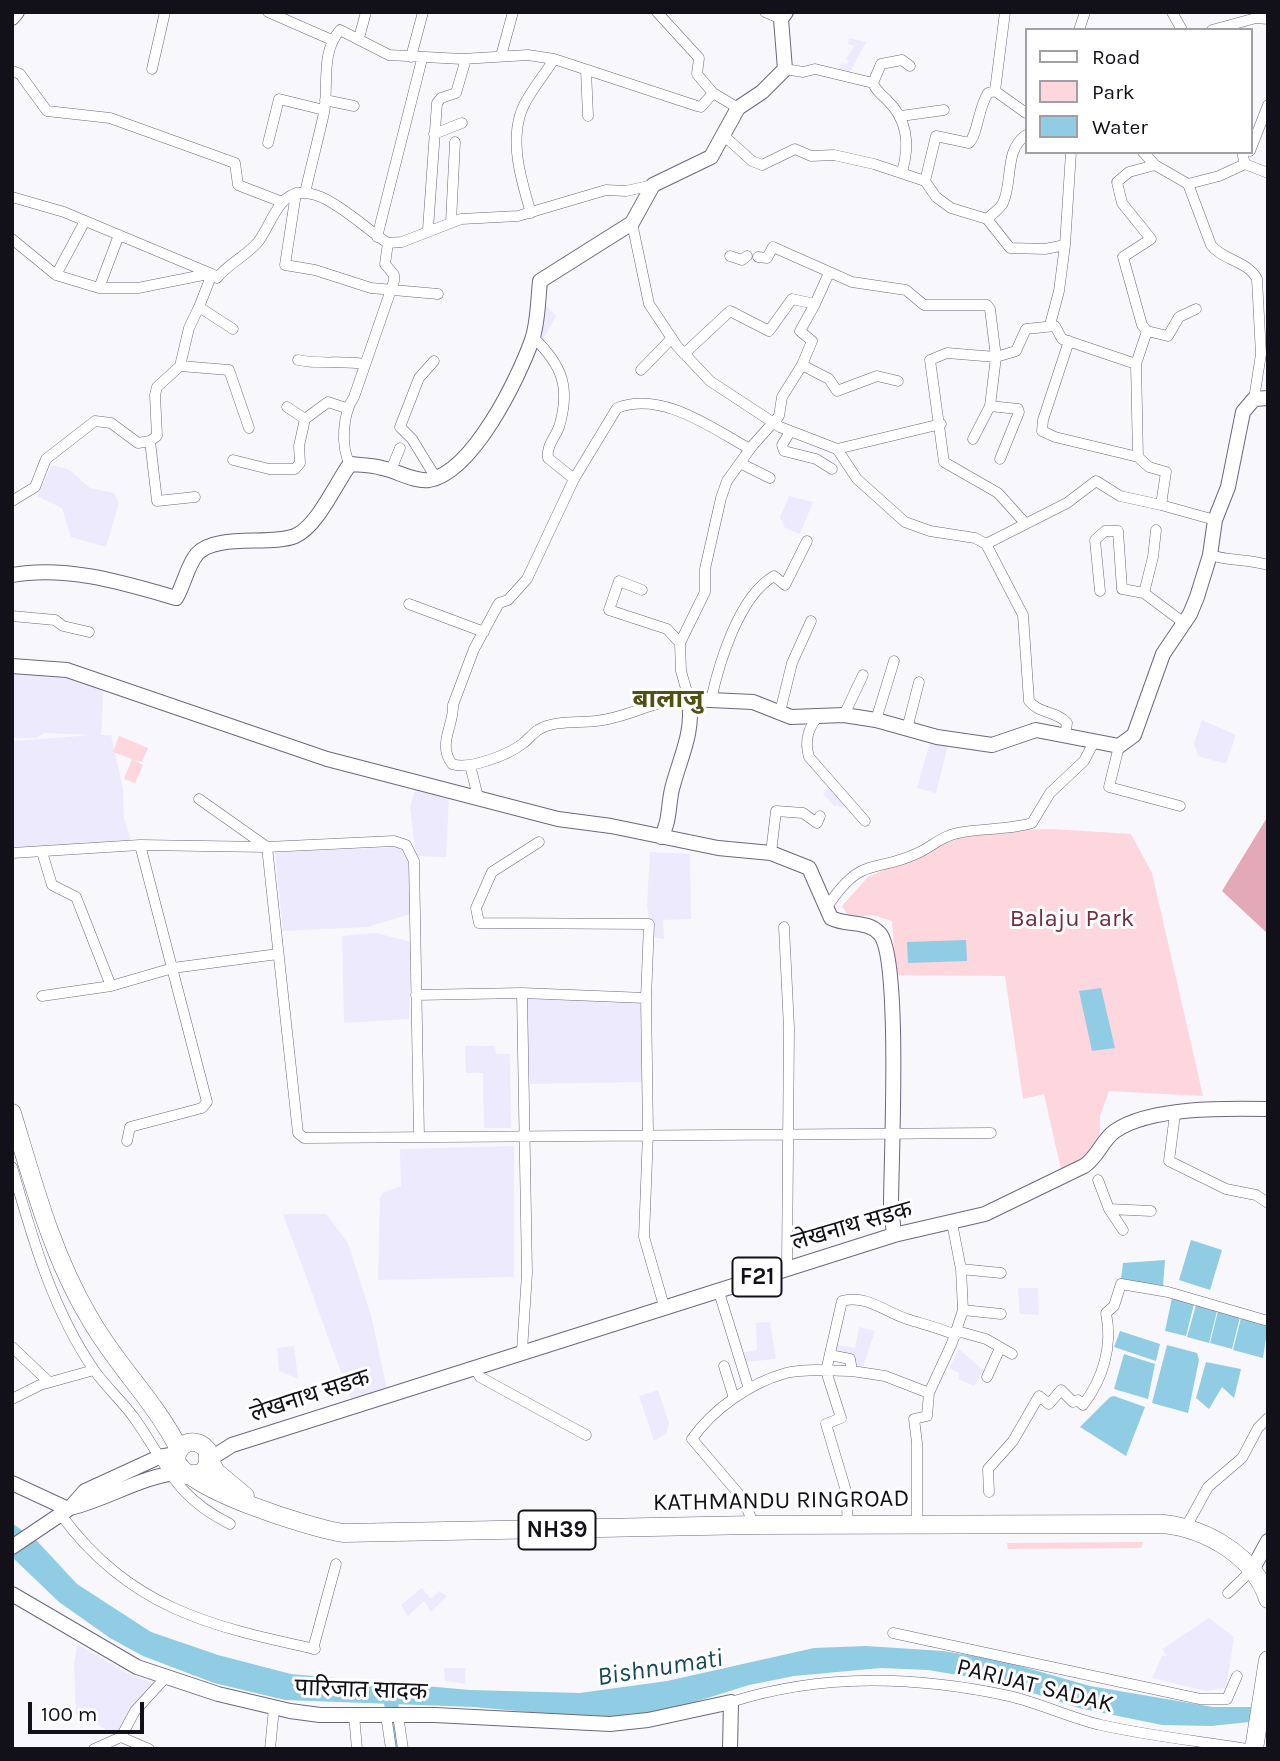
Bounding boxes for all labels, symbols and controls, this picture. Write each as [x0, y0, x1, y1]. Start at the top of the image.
legend [1024, 28, 1252, 154]
text: Road [1092, 45, 1140, 69]
text: Park [1092, 80, 1135, 104]
text: Water [1092, 115, 1148, 139]
district label: बालाजु [632, 684, 704, 716]
park label: Balaju Park [1010, 905, 1134, 933]
street label: लेखनाथ सडक [788, 1195, 916, 1257]
road number: F21 [732, 1258, 782, 1296]
street label: लेखनाथ सडक [247, 1363, 373, 1429]
street label: KATHMANDU RINGROAD [653, 1484, 909, 1518]
road number: NH39 [518, 1511, 596, 1550]
water label: Bishnumati [595, 1643, 725, 1693]
street label: PARIJAT SADAK [954, 1653, 1116, 1719]
street label: पारिजात सादक [294, 1673, 428, 1707]
scale bar [32, 1688, 147, 1732]
text: 100 m [41, 1702, 98, 1726]

